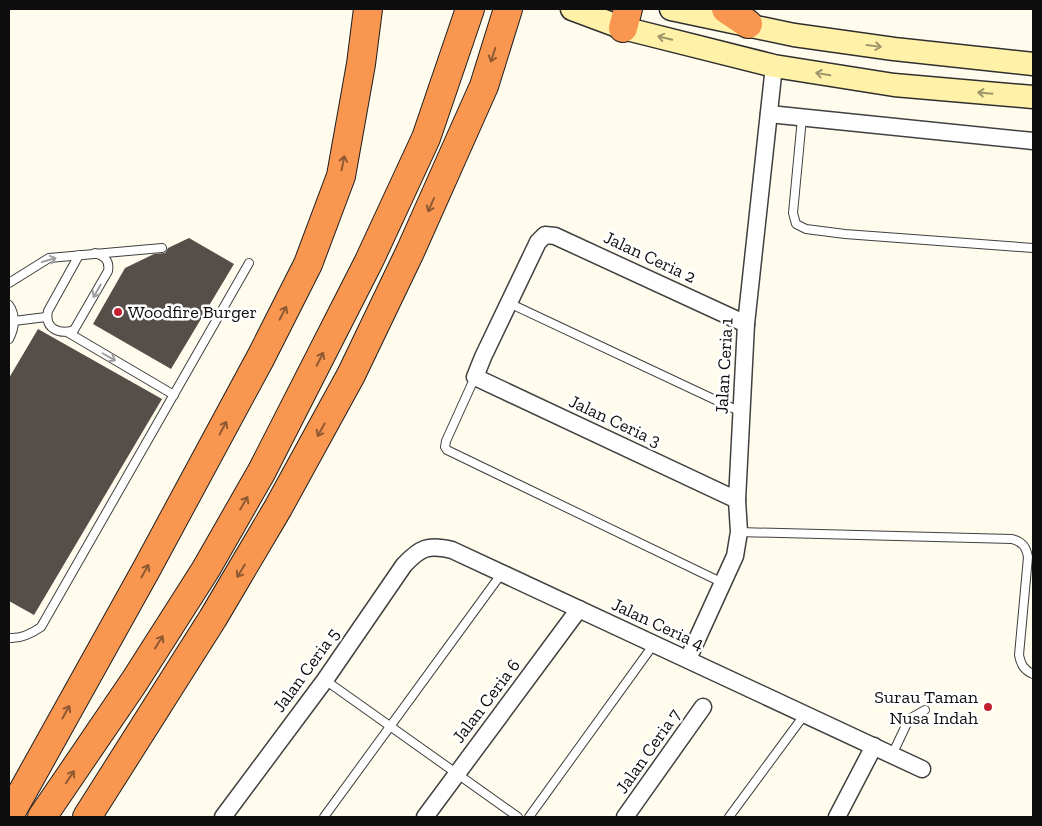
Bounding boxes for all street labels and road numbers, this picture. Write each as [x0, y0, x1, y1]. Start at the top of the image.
street label: Jalan Ceria 2 [600, 226, 700, 288]
street label: Jalan Ceria 1 [710, 317, 738, 415]
street label: Jalan Ceria 3 [566, 390, 664, 452]
street label: Jalan Ceria 4 [608, 593, 708, 655]
street label: Jalan Ceria 5 [268, 623, 344, 717]
street label: Jalan Ceria 6 [447, 655, 525, 747]
street label: Jalan Ceria 7 [611, 704, 685, 798]

